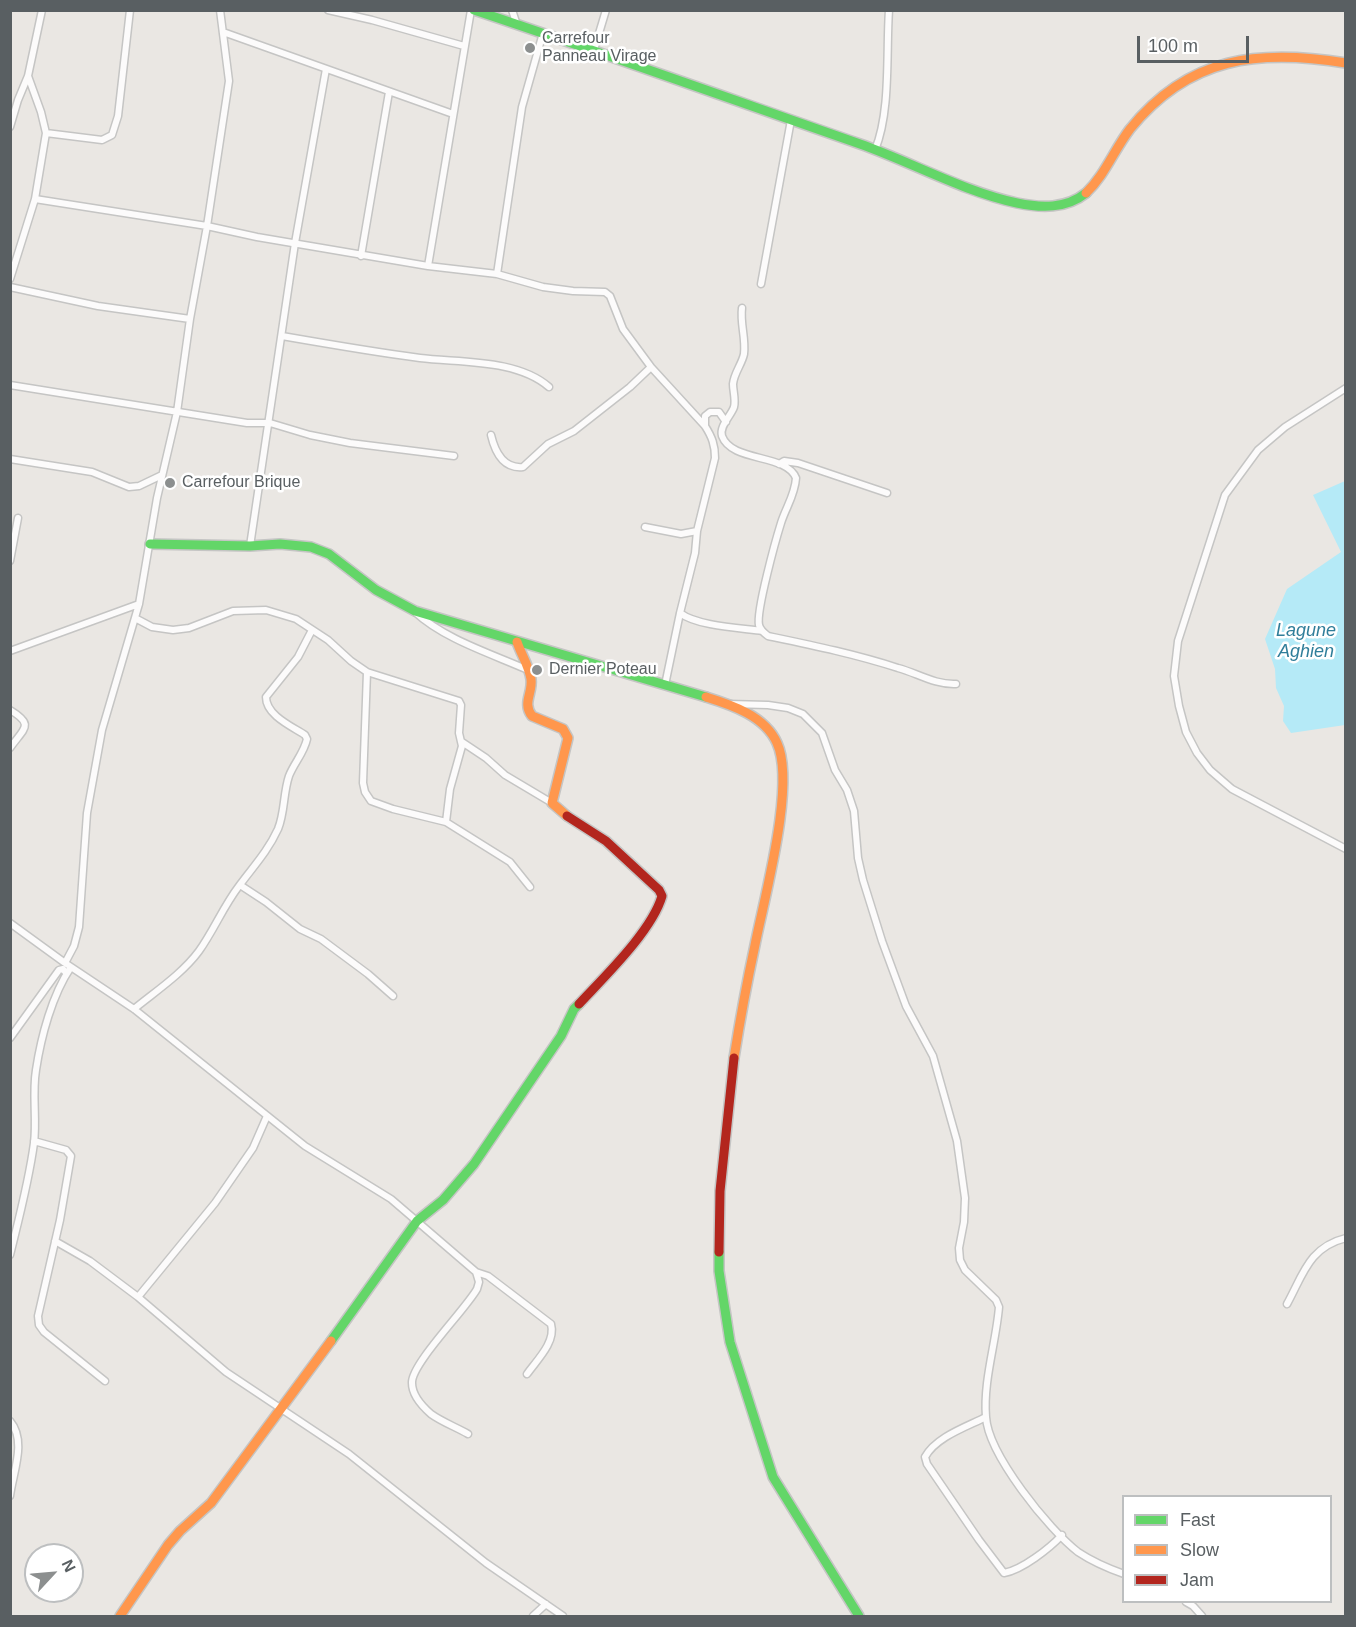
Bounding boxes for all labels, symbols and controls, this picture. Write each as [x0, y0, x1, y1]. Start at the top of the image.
scale bar [1140, 24, 1252, 62]
place label: Carrefour Panneau Virage [542, 29, 656, 67]
text: 100 m [1148, 36, 1198, 56]
marker: Carrefour Panneau Virage [523, 41, 537, 55]
place label: Carrefour Brique [182, 473, 300, 493]
marker: Carrefour Brique [163, 476, 177, 490]
water label: Lagune Aghien [1276, 620, 1336, 662]
place label: Dernier Poteau [549, 660, 657, 680]
marker: Dernier Poteau [530, 663, 544, 677]
legend [1122, 1495, 1332, 1603]
text: Fast [1180, 1510, 1215, 1530]
text: Slow [1180, 1540, 1219, 1560]
north arrow [24, 1543, 84, 1603]
text: N [59, 1557, 79, 1575]
text: Jam [1180, 1570, 1214, 1590]

